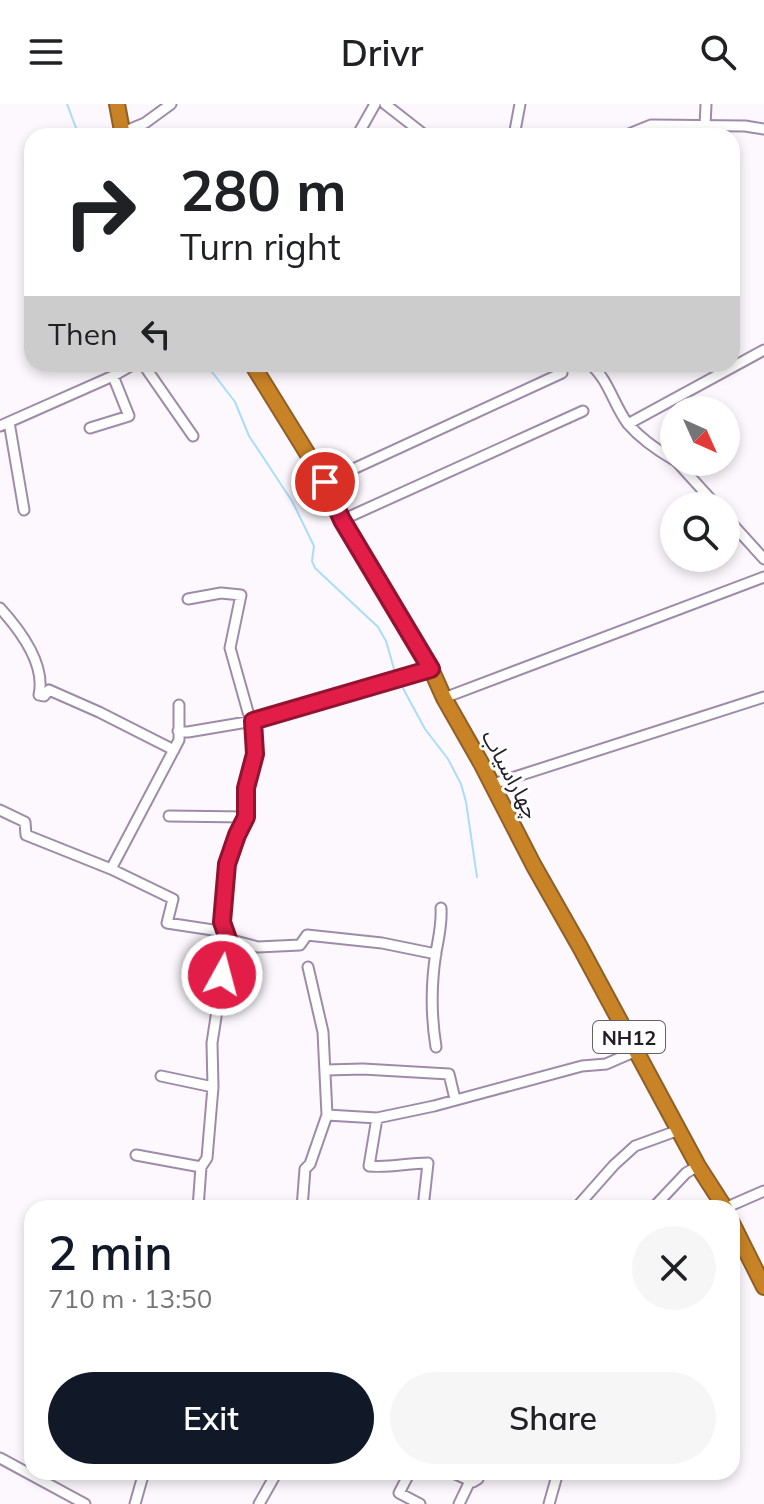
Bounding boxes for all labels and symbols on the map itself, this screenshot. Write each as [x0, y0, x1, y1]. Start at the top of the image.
north arrow [660, 396, 740, 476]
pin [291, 448, 359, 516]
street label: چهاراسیاب [475, 725, 546, 824]
position arrow [180, 933, 264, 1017]
road number: NH12 [593, 1021, 665, 1053]

